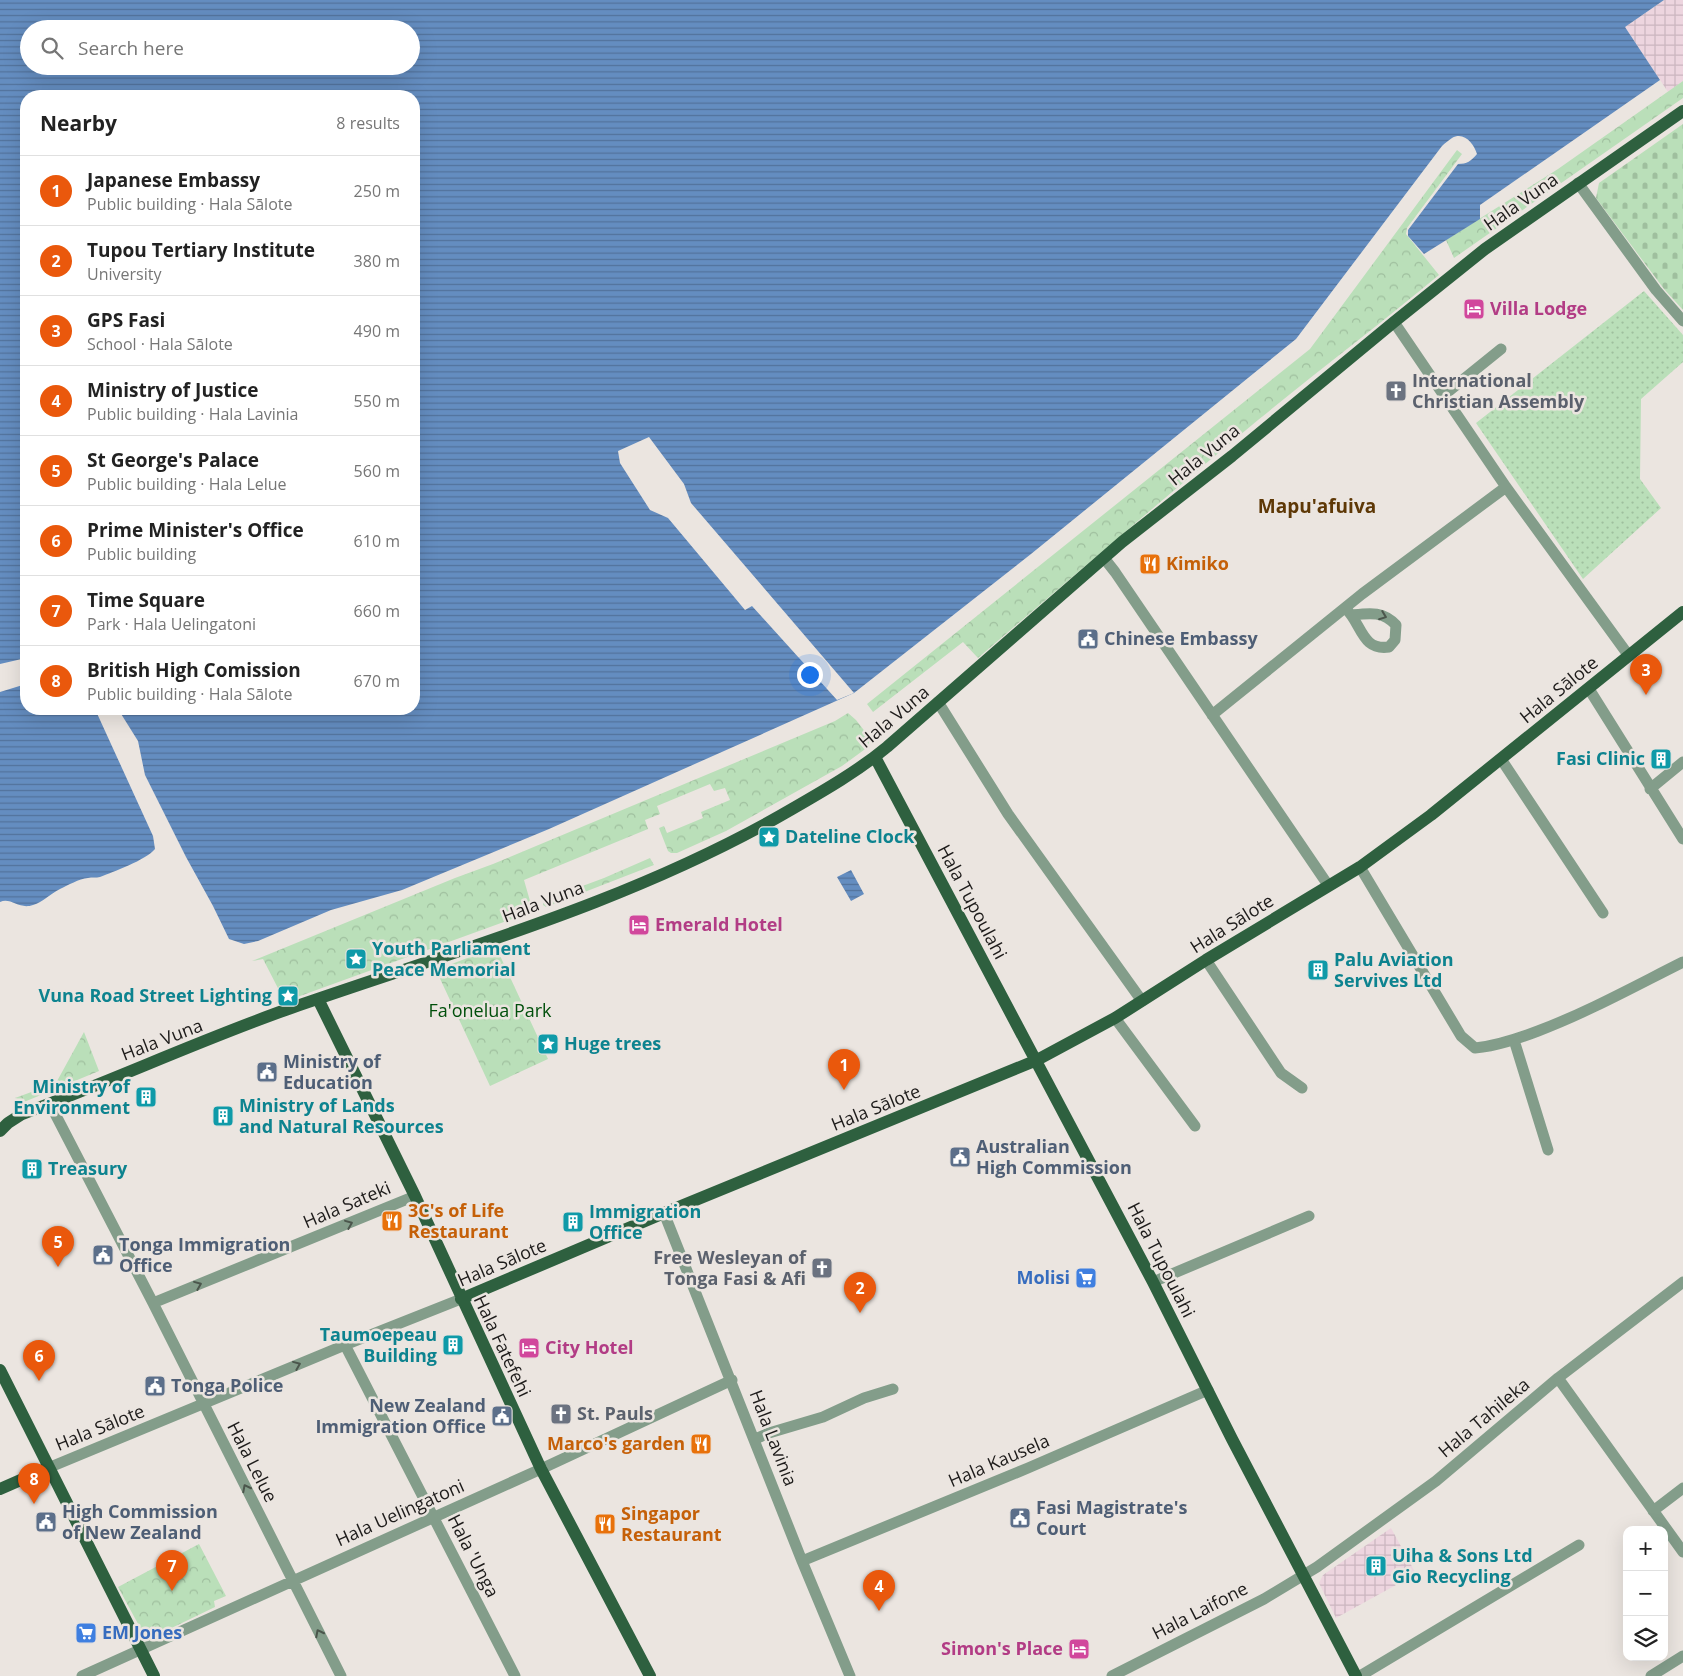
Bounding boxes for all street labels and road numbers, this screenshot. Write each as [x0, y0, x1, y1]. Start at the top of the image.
street label: Hala Vuna [1479, 167, 1562, 235]
street label: Hala Vuna [1163, 418, 1244, 490]
street label: Hala Sālote [1514, 650, 1603, 728]
street label: Hala Vuna [853, 680, 934, 753]
street label: Hala Tupoulahi [933, 840, 1013, 963]
street label: Hala Vuna [499, 875, 587, 928]
street label: Hala Sālote [1185, 888, 1278, 958]
street label: Hala Vuna [118, 1013, 206, 1066]
street label: Hala Sālote [827, 1078, 924, 1136]
street label: Hala Sateki [299, 1175, 394, 1233]
street label: Hala Tupoulahi [1122, 1198, 1201, 1321]
street label: Hala Sālote [454, 1233, 550, 1292]
street label: Hala Fatefehi [469, 1291, 537, 1401]
street label: Hala Tahileka [1433, 1372, 1534, 1462]
street label: Hala Lavinia [745, 1386, 803, 1489]
street label: Hala Sālote [51, 1398, 148, 1456]
street label: Hala Lelue [222, 1417, 283, 1506]
street label: Hala Kausela [944, 1428, 1053, 1492]
street label: Hala Uelingatoni [331, 1473, 468, 1551]
street label: Hala 'Unga [443, 1510, 505, 1601]
street label: Hala Laifone [1148, 1576, 1252, 1645]

